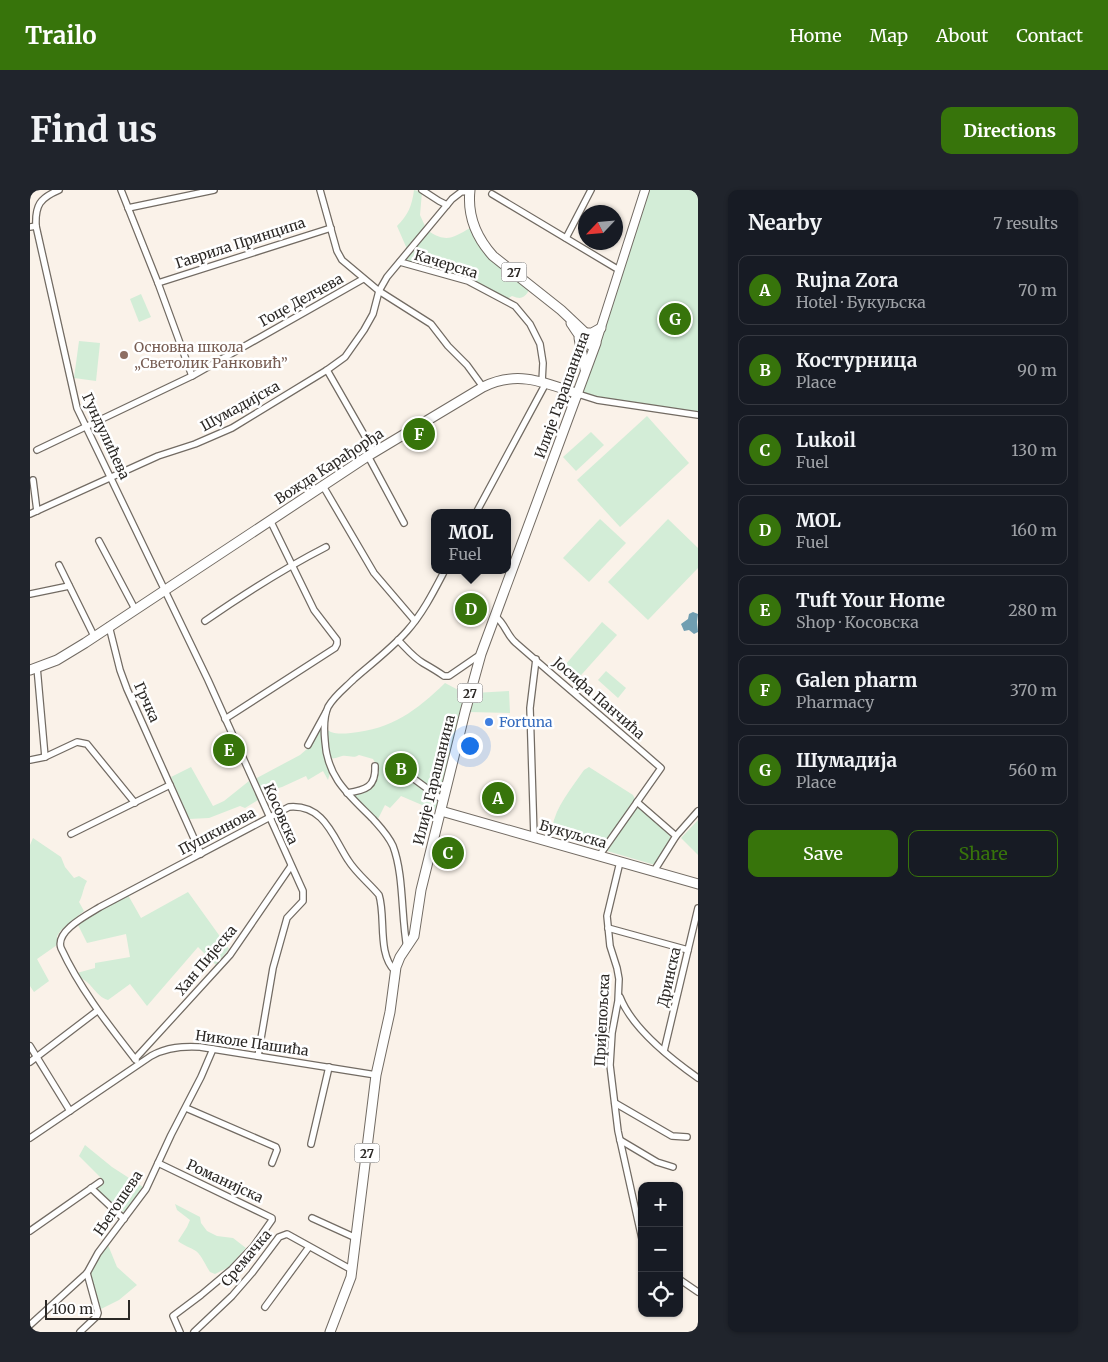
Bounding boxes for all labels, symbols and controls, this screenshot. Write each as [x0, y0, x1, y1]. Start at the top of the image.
text: Trailo [25, 20, 97, 51]
text: Home [790, 24, 842, 47]
text: Map [870, 24, 908, 47]
text: About [936, 24, 988, 47]
text: Contact [1016, 24, 1083, 47]
button: Directions [941, 107, 1078, 154]
text: Find us [30, 108, 157, 152]
north arrow [578, 205, 623, 250]
text: Nearby [748, 209, 822, 236]
street label: Гаврила Принципа [173, 213, 308, 273]
text: 7 results [993, 213, 1058, 233]
street label: Качерска [412, 246, 480, 282]
road number: 27 [502, 262, 526, 281]
text: Rujna Zora [796, 268, 898, 292]
street label: Гоце Делчева [256, 269, 347, 331]
text: A [759, 280, 771, 300]
text: 70 m [1018, 280, 1057, 300]
text: Hotel · Букуљска [796, 292, 926, 312]
pin: G [659, 300, 691, 338]
street label: Илије Гарашанина [531, 329, 593, 461]
place label: Основна школа „Светолик Ранковић” [134, 338, 288, 372]
text: Костурница [796, 348, 917, 372]
marker: Основна школа „Светолик Ранковић” [118, 349, 130, 361]
text: B [759, 360, 771, 380]
text: 90 m [1017, 360, 1057, 380]
text: Place [796, 372, 836, 392]
street label: Шумадијска [197, 377, 283, 435]
street label: Гундулићева [78, 390, 134, 483]
pin: F [403, 415, 435, 453]
street label: Вожда Карађорђа [271, 424, 387, 508]
text: Lukoil [796, 428, 856, 452]
text: C [760, 440, 770, 460]
text: 130 m [1011, 440, 1057, 460]
text: Fuel [796, 452, 829, 472]
text: MOL [796, 508, 841, 532]
popup [431, 509, 511, 574]
text: MOL [449, 520, 493, 544]
text: D [759, 520, 771, 540]
text: 160 m [1011, 520, 1057, 540]
text: Fuel [796, 532, 829, 552]
text: Fuel [449, 544, 481, 564]
text: Tuft Your Home [796, 588, 945, 612]
pin: D [455, 590, 487, 628]
text: E [760, 600, 770, 620]
text: 280 m [1008, 600, 1057, 620]
text: Shop · Косовска [796, 612, 919, 632]
street label: Јосифа Панчића [549, 652, 649, 743]
text: Galen pharm [796, 668, 917, 692]
street label: Грчка [130, 679, 164, 726]
text: F [760, 680, 770, 700]
text: 370 m [1010, 680, 1057, 700]
road number: 27 [458, 683, 482, 702]
text: Pharmacy [796, 692, 874, 712]
street label: Илије Гарашанина [409, 712, 459, 847]
place label: Fortuna [499, 713, 553, 731]
marker: Fortuna [483, 716, 495, 728]
pin: E [213, 731, 245, 769]
your location [457, 733, 483, 759]
text: Шумадија [796, 748, 897, 772]
pin: B [385, 750, 417, 788]
text: G [759, 760, 771, 780]
text: 560 m [1008, 760, 1057, 780]
text: Place [796, 772, 836, 792]
pin: A [482, 779, 514, 817]
street label: Косовска [260, 781, 303, 848]
street label: Пушкинова [176, 803, 259, 859]
street label: Букуљска [537, 816, 609, 852]
button: Save [748, 830, 898, 877]
button: Share [908, 830, 1058, 877]
pin: C [432, 834, 464, 872]
street label: Хан Пијеска [171, 921, 241, 999]
street label: Дринска [653, 945, 685, 1009]
street label: Пријепољска [591, 973, 613, 1067]
street label: Николе Пашића [194, 1026, 310, 1060]
road number: 27 [354, 1144, 380, 1162]
street label: Романијска [184, 1155, 267, 1207]
street label: Његошева [90, 1167, 147, 1239]
map controls [638, 1182, 683, 1317]
button: + [638, 1182, 683, 1227]
street label: Сремачка [217, 1225, 275, 1290]
button: − [638, 1227, 683, 1272]
button: locate [638, 1272, 683, 1317]
scale bar [45, 1297, 130, 1320]
text: 100 m [52, 1300, 93, 1318]

